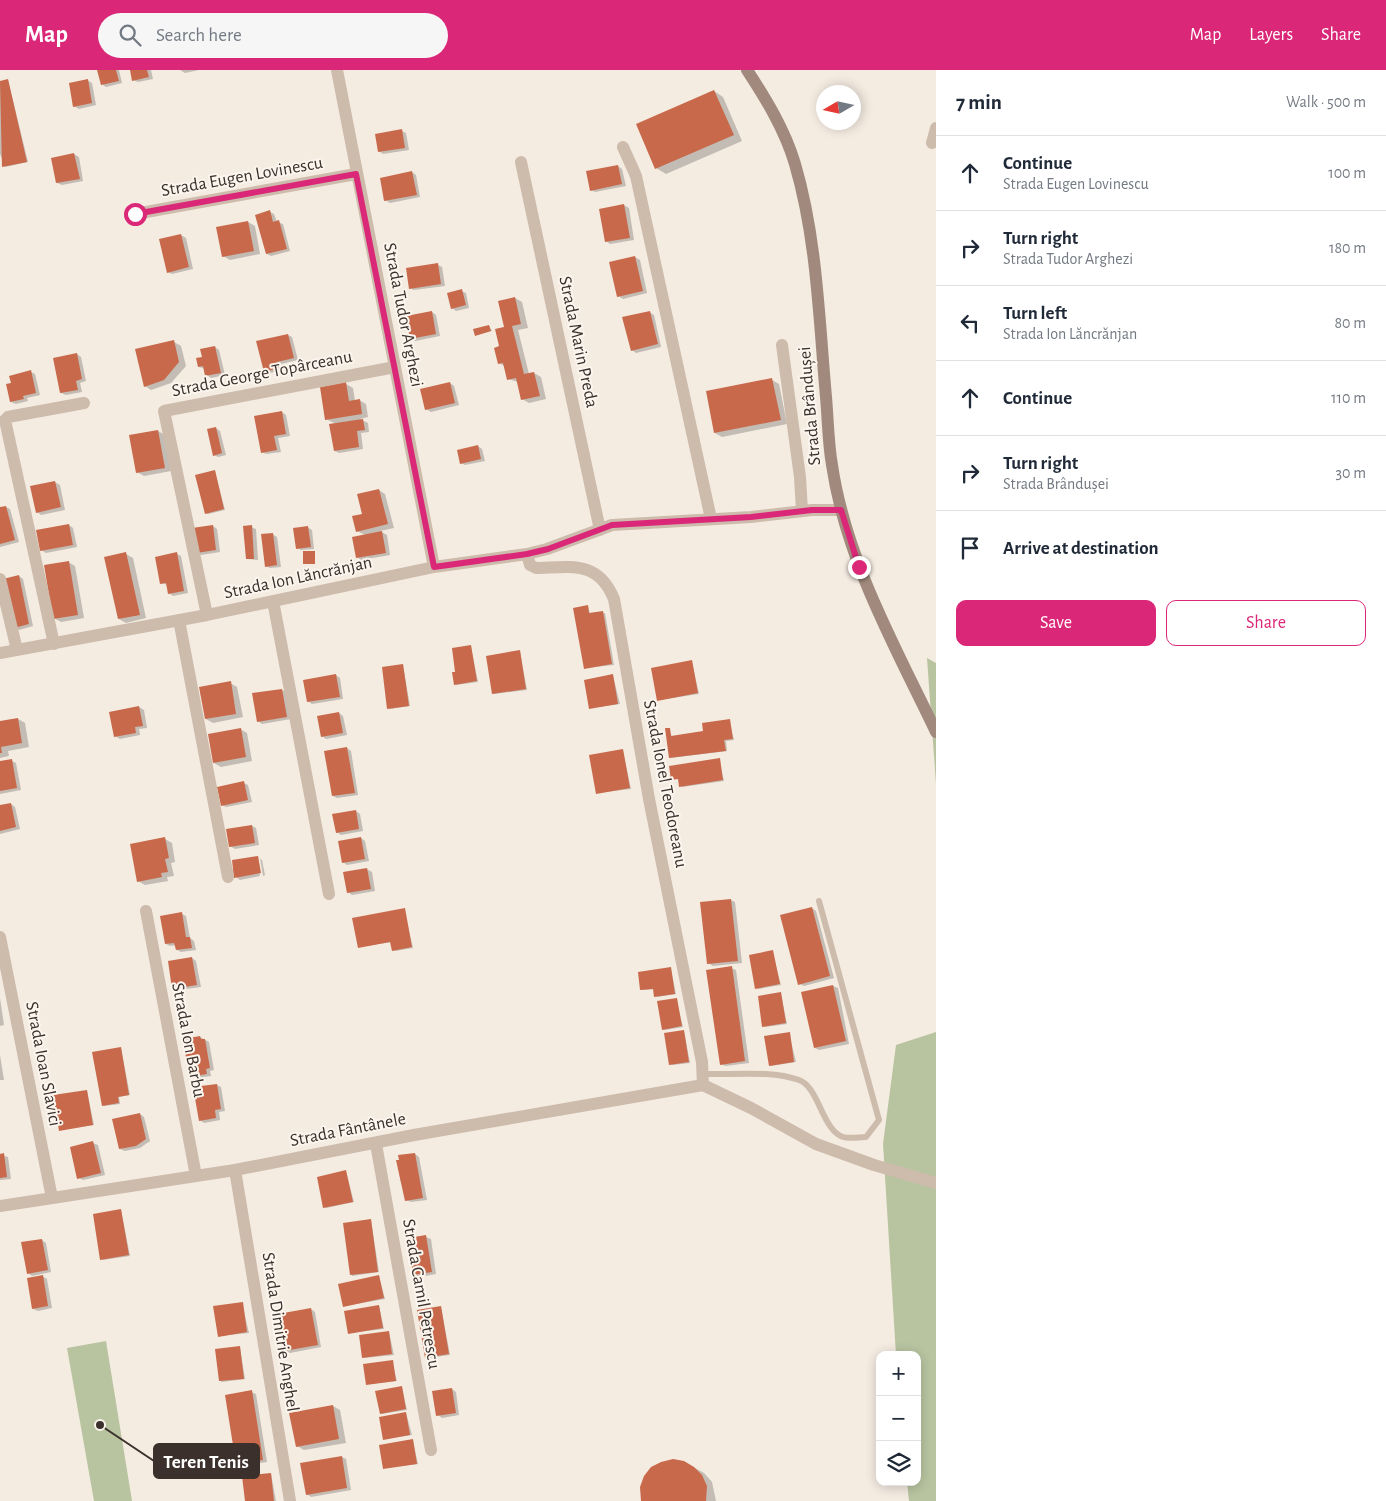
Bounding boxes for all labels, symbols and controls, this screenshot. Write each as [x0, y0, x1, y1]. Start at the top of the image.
search box [98, 13, 448, 58]
icon: search [116, 21, 144, 49]
text: Map [25, 23, 68, 47]
text: Search here [156, 26, 242, 45]
text: Map [1190, 26, 1221, 44]
text: Layers [1249, 26, 1293, 44]
text: Share [1321, 26, 1361, 44]
north arrow [816, 85, 861, 130]
text: 7 min [956, 92, 1002, 113]
text: Walk · 500 m [1286, 94, 1366, 110]
street label: Strada Eugen Lovinescu [160, 154, 324, 200]
text: Continue [1003, 154, 1072, 173]
icon: ahead [956, 159, 984, 187]
text: 100 m [1328, 165, 1366, 181]
text: Strada Eugen Lovinescu [1003, 176, 1149, 192]
route start [124, 203, 147, 226]
text: Turn right [1003, 229, 1078, 248]
icon: right [956, 234, 984, 262]
text: 180 m [1329, 240, 1366, 256]
street label: Strada Tudor Arghezi [380, 241, 426, 389]
text: Strada Tudor Arghezi [1003, 251, 1133, 267]
street label: Strada Marin Preda [555, 274, 601, 410]
text: Turn left [1003, 304, 1067, 323]
icon: left [956, 309, 984, 337]
text: 80 m [1335, 315, 1366, 331]
text: Strada Ion Lăncrănjan [1003, 326, 1137, 342]
street label: Strada Brândușei [796, 346, 825, 466]
street label: Strada George Topârceanu [170, 348, 354, 400]
icon: ahead [956, 384, 984, 412]
text: Continue [1003, 389, 1072, 408]
text: 110 m [1331, 390, 1366, 406]
text: Turn right [1003, 454, 1078, 473]
icon: right [956, 459, 984, 487]
text: 30 m [1336, 465, 1366, 481]
text: Strada Brândușei [1003, 476, 1109, 492]
icon: arrive [956, 534, 984, 562]
text: Arrive at destination [1003, 539, 1159, 558]
street label: Strada Ion Lăncrănjan [222, 553, 374, 603]
route end [848, 556, 871, 579]
button: Save [956, 600, 1156, 646]
button: Share [1166, 600, 1366, 646]
street label: Strada Ionel Teodoreanu [640, 699, 690, 869]
street label: Strada Ion Barbu [168, 981, 208, 1099]
street label: Strada Ioan Slavici [22, 1000, 64, 1128]
street label: Strada Fântânele [289, 1110, 407, 1150]
street label: Strada Camil Petrescu [399, 1218, 443, 1370]
street label: Strada Dimitrie Anghel [259, 1251, 301, 1413]
map controls [876, 1351, 921, 1486]
button: + [876, 1351, 921, 1396]
button: − [876, 1396, 921, 1441]
button: layers [876, 1441, 921, 1486]
callout: Teren Tenis [154, 1444, 259, 1478]
text: Teren Tenis [163, 1453, 249, 1472]

